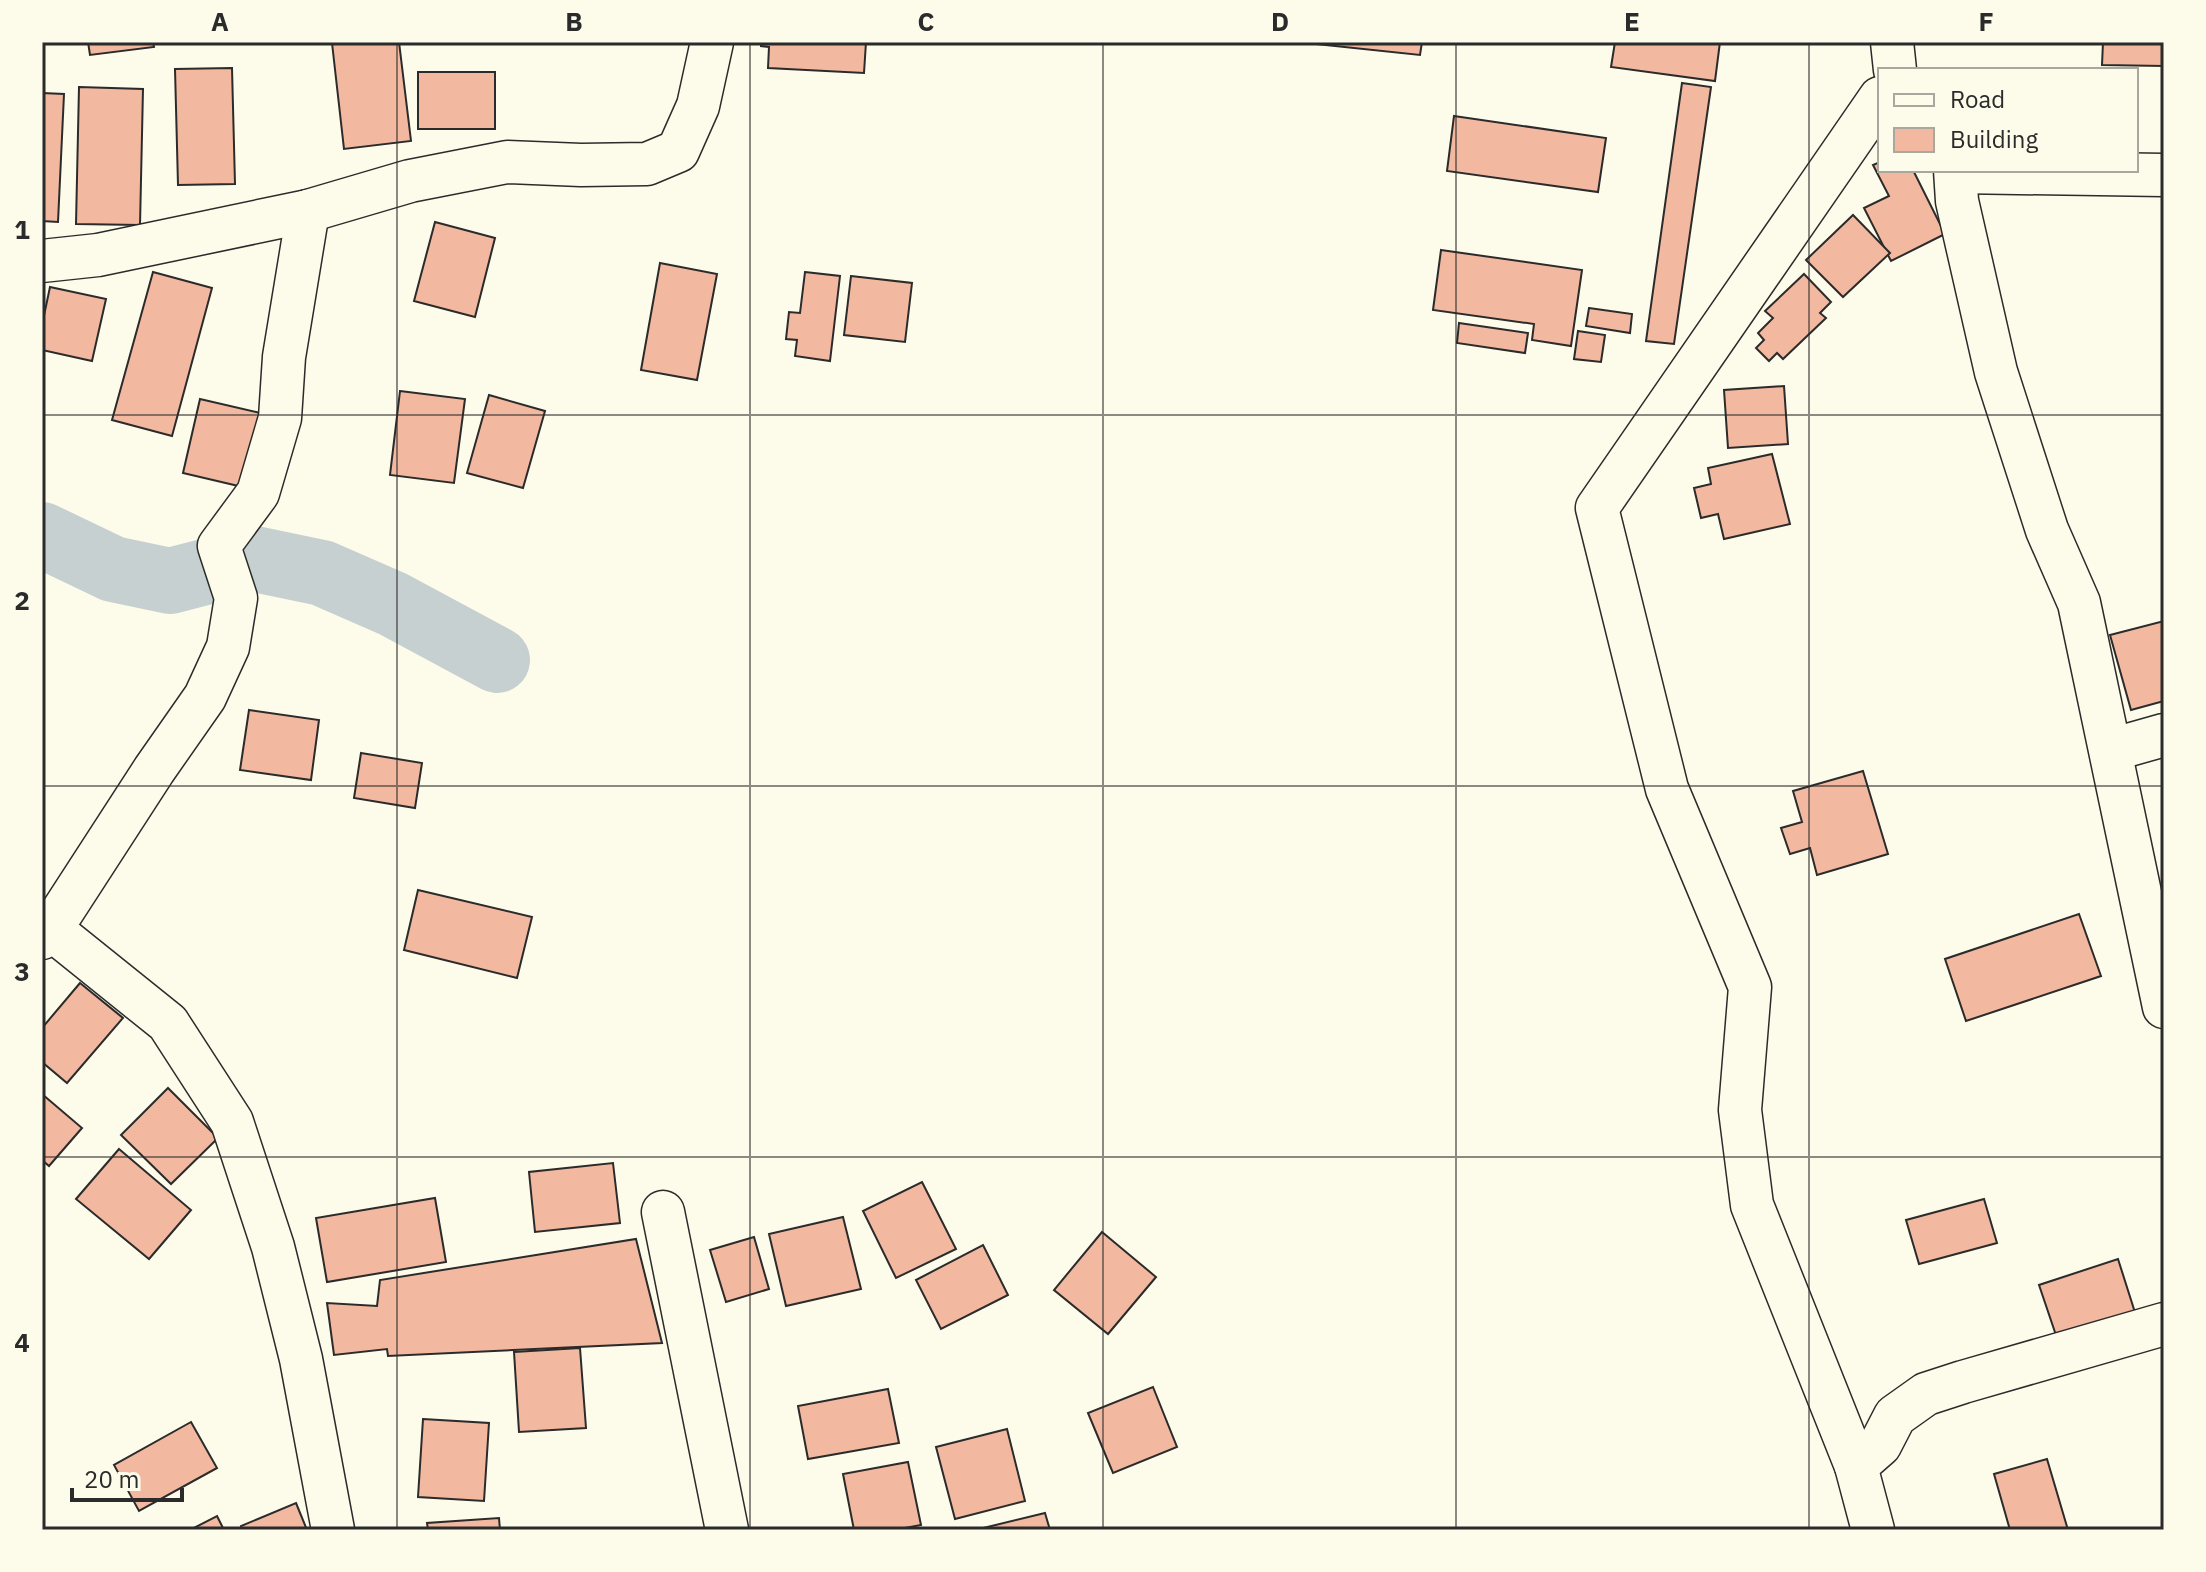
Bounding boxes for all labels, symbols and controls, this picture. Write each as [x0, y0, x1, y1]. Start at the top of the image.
text: A [211, 4, 229, 38]
text: B [565, 4, 583, 38]
text: C [918, 4, 935, 38]
text: D [1271, 4, 1289, 38]
text: E [1624, 4, 1640, 38]
text: F [1978, 4, 1994, 38]
legend [1878, 68, 2138, 172]
text: Road [1950, 83, 2005, 115]
text: Building [1950, 123, 2038, 155]
text: 1 [14, 212, 30, 246]
text: 2 [14, 583, 30, 617]
text: 3 [14, 954, 30, 988]
text: 4 [14, 1325, 30, 1359]
scale bar [72, 1452, 182, 1502]
text: 20 m [84, 1463, 139, 1495]

